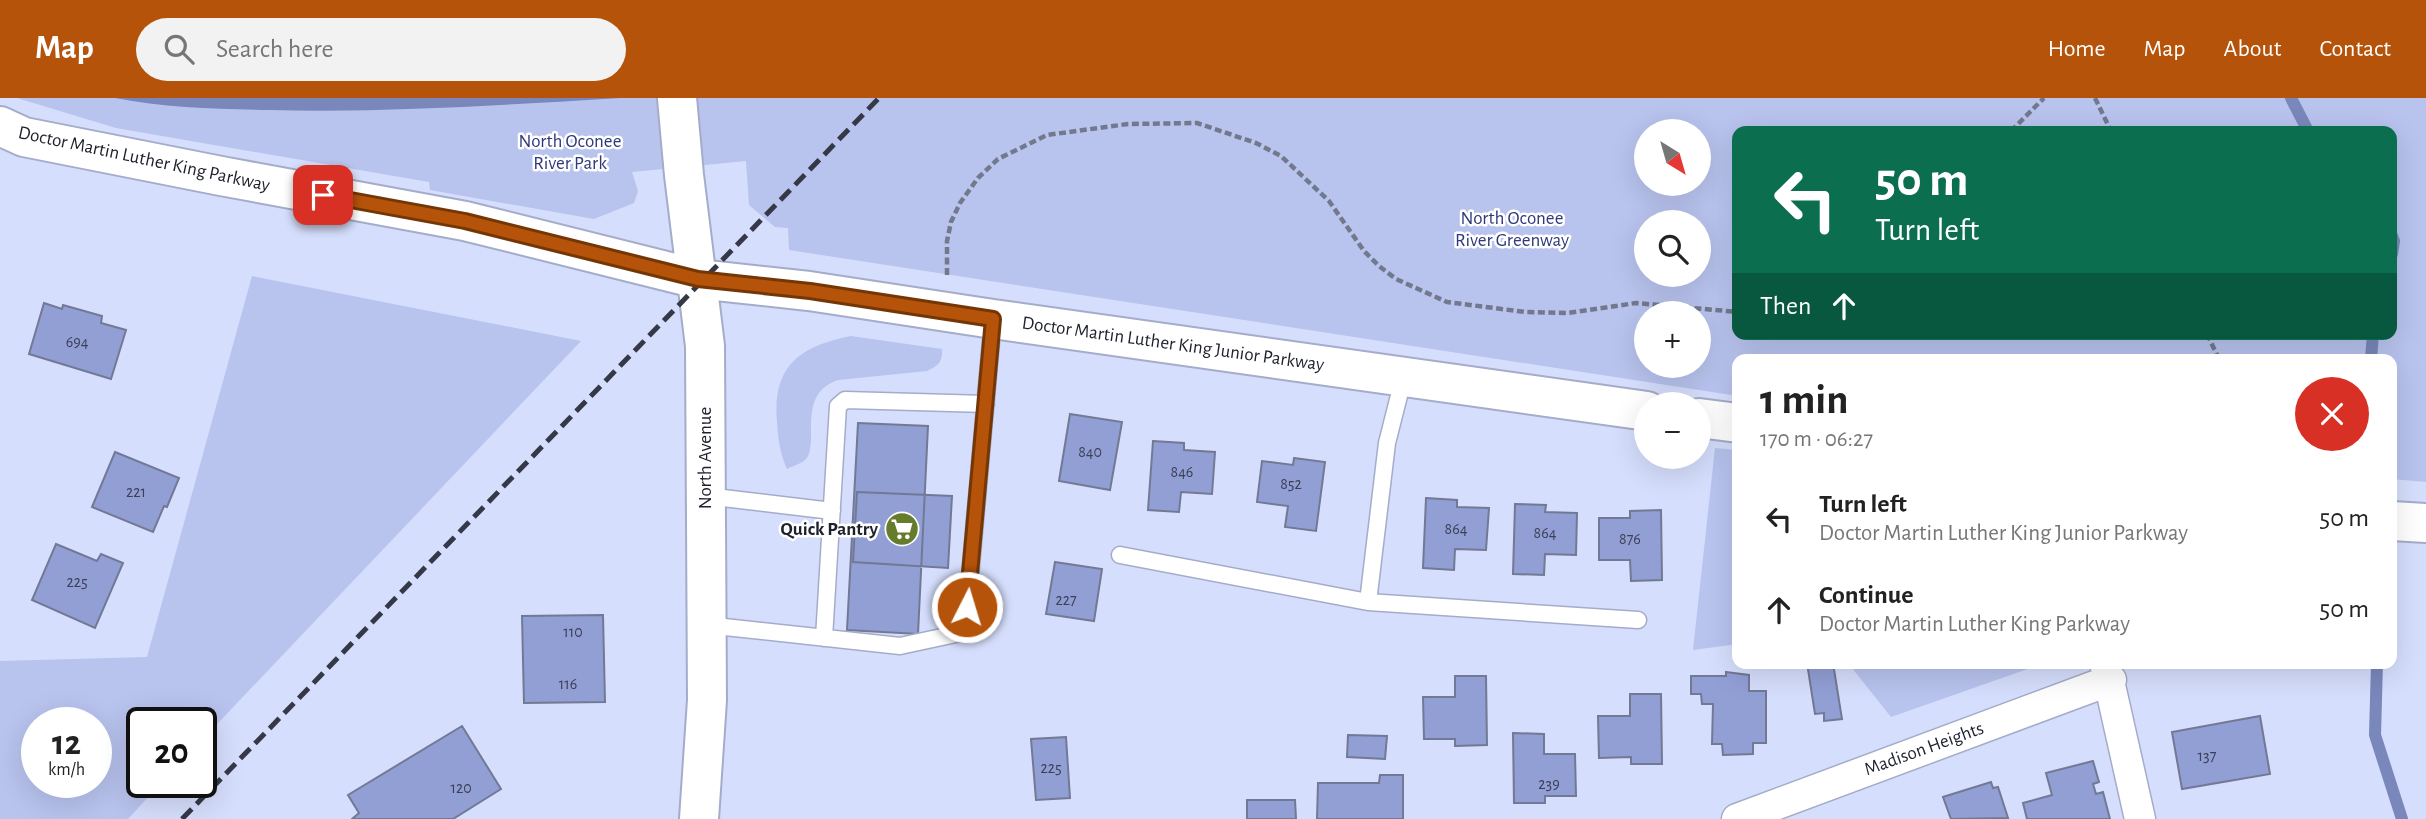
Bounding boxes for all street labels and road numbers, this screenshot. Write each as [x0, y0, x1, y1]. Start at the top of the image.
street label: Doctor Martin Luther King Parkway [16, 123, 272, 195]
street label: Doctor Martin Luther King Junior Parkway [1021, 313, 1325, 375]
street label: North Avenue [696, 407, 715, 509]
street label: Madison Heights [1862, 719, 1986, 779]

